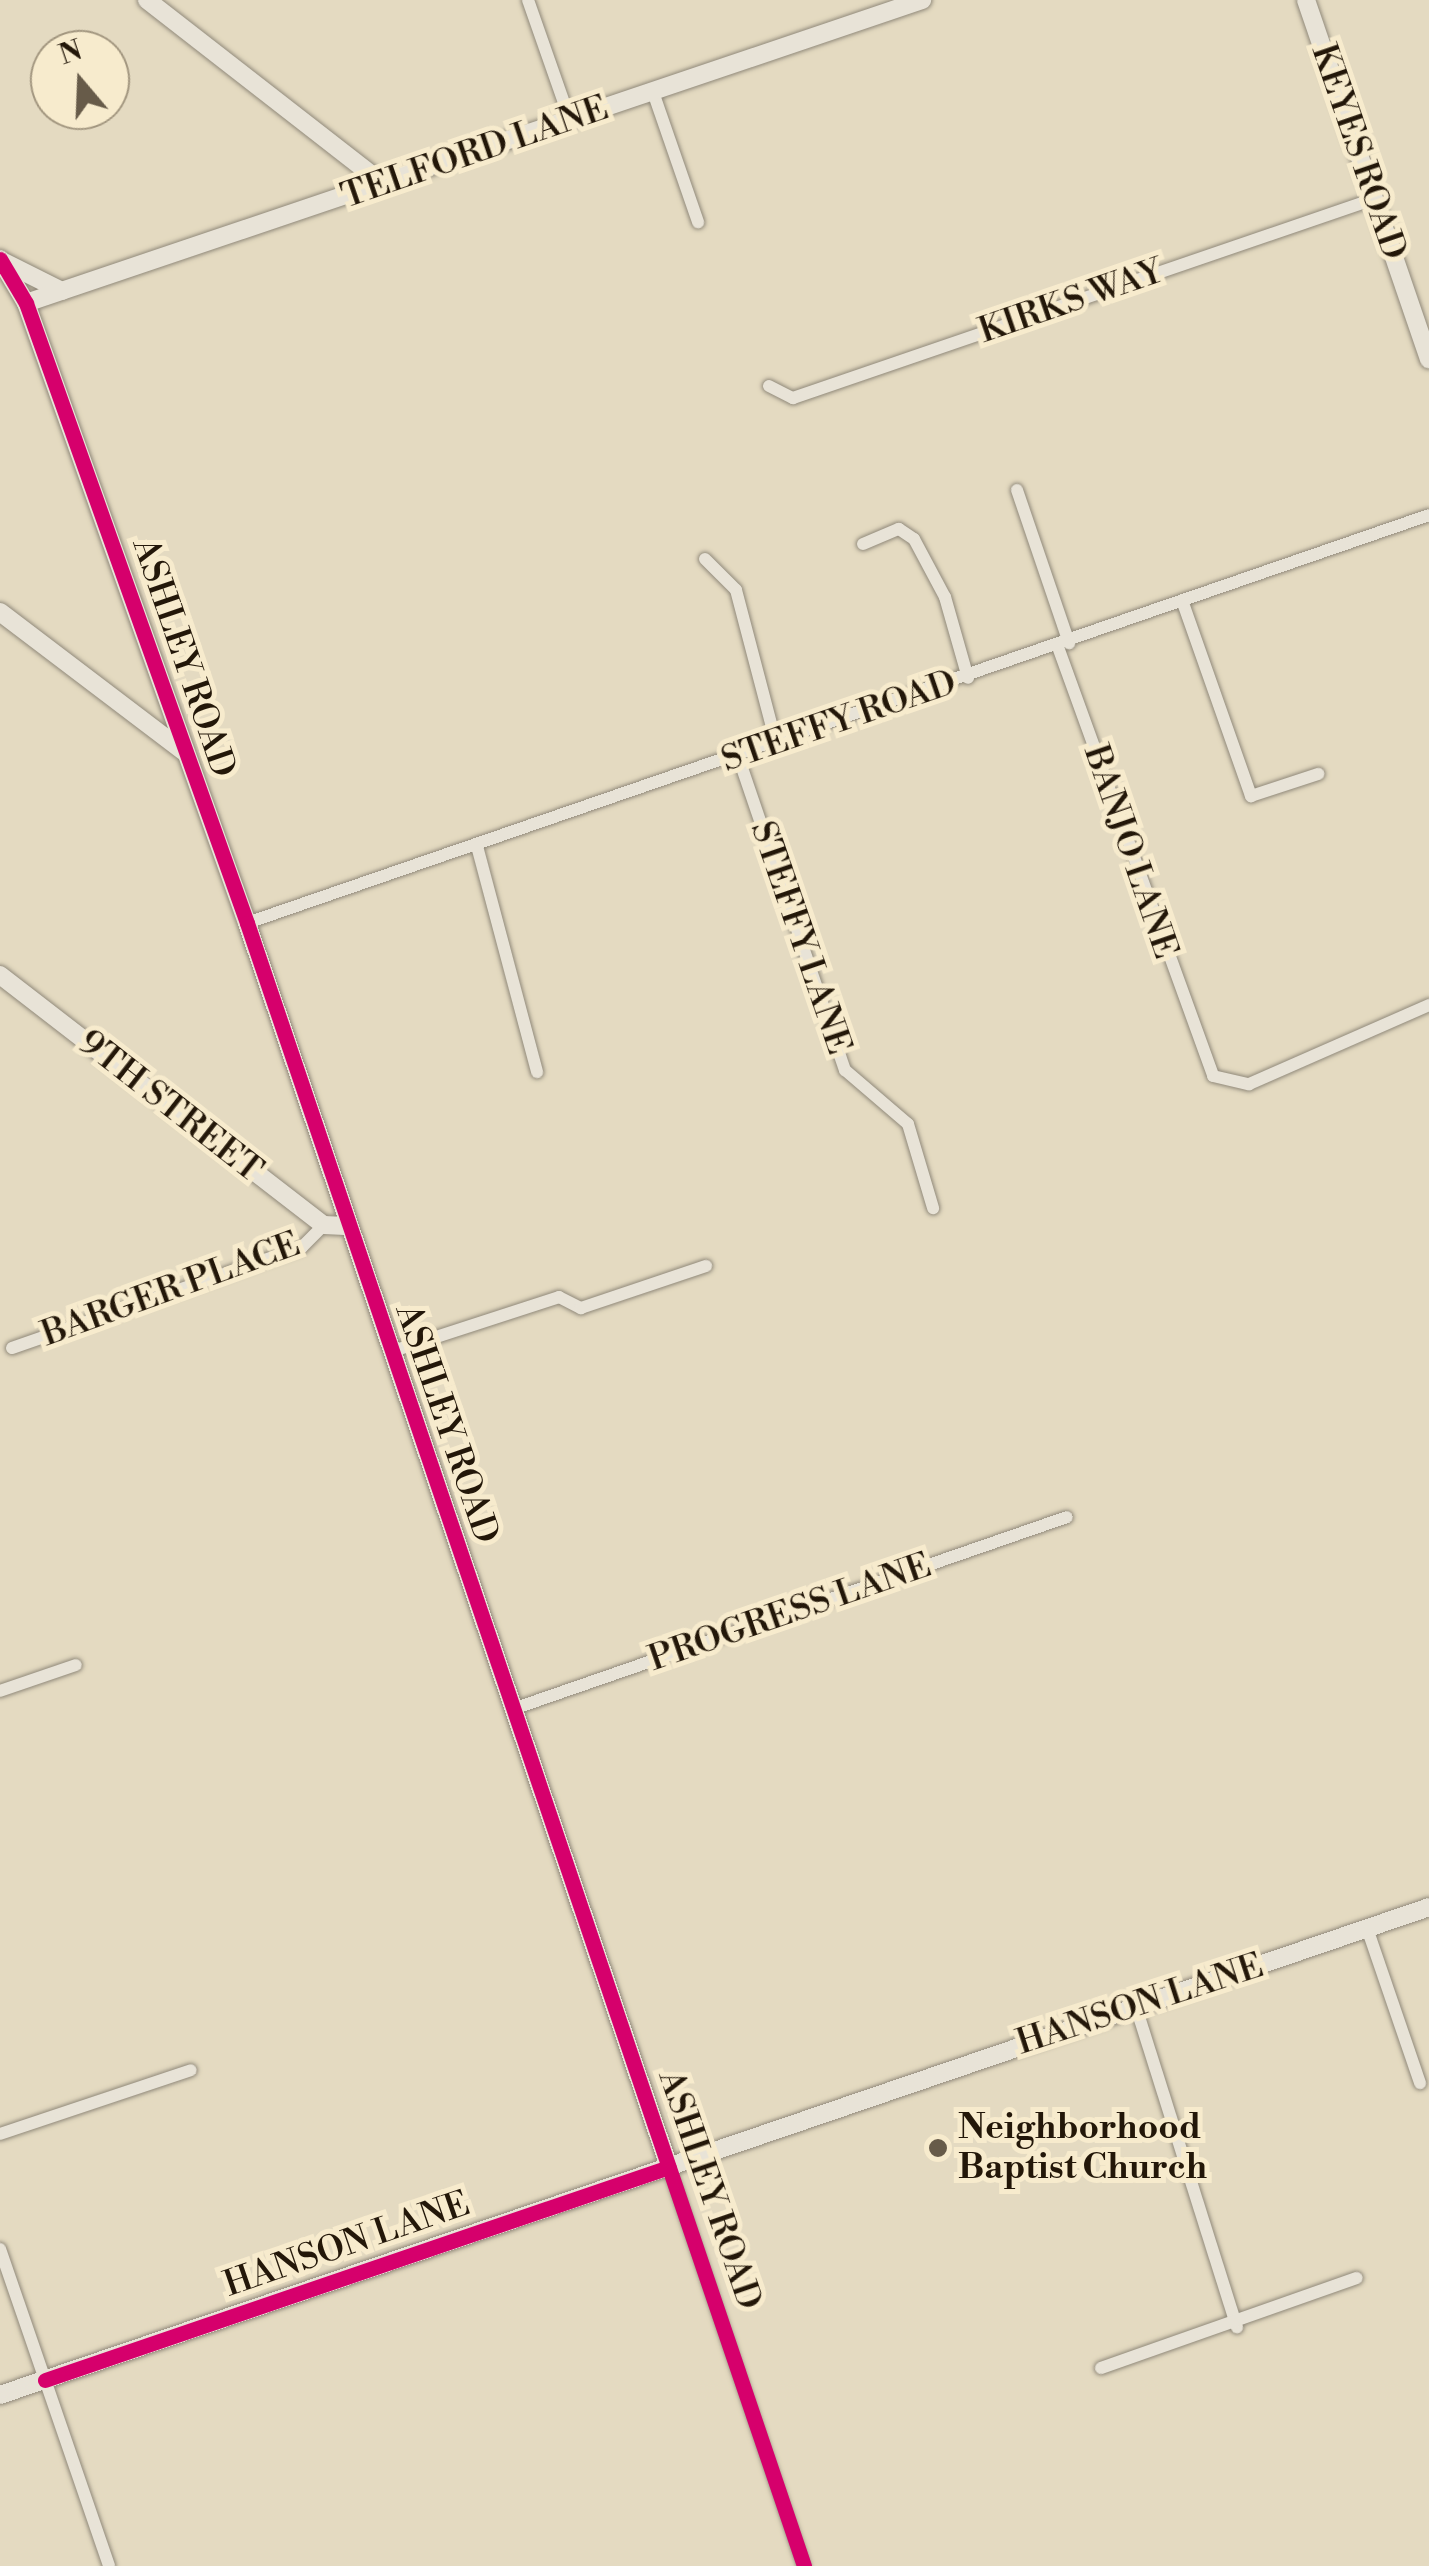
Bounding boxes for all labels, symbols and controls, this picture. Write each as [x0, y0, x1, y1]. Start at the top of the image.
north arrow [30, 30, 130, 130]
text: N [55, 33, 87, 73]
street label: KEYES ROAD [1301, 39, 1415, 265]
street label: TELFORD LANE [336, 88, 614, 218]
street label: KIRKS WAY [973, 251, 1169, 353]
street label: ASHLEY ROAD [122, 533, 244, 783]
street label: STEFFY ROAD [716, 662, 962, 782]
street label: BANJO LANE [1074, 740, 1186, 964]
street label: STEFFY LANE [741, 816, 859, 1060]
street label: 9TH STREET [69, 1022, 271, 1192]
street label: BARGER PLACE [36, 1224, 306, 1356]
street label: ASHLEY ROAD [385, 1299, 507, 1549]
street label: PROGRESS LANE [643, 1545, 937, 1681]
street label: HANSON LANE [1011, 1945, 1269, 2065]
street label: ASHLEY ROAD [648, 2065, 770, 2315]
place label: Neighborhood Baptist Church [958, 2107, 1207, 2189]
marker: Neighborhood Baptist Church [927, 2137, 949, 2159]
street label: HANSON LANE [219, 2183, 475, 2307]

